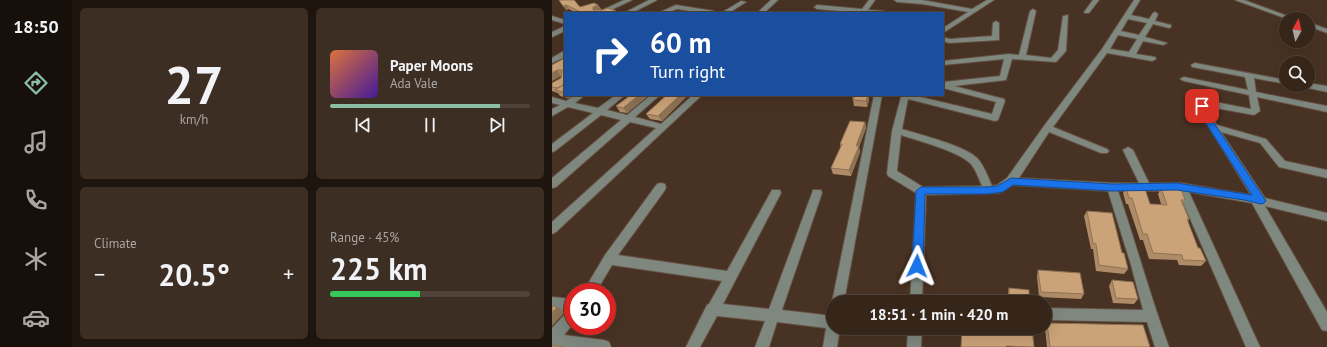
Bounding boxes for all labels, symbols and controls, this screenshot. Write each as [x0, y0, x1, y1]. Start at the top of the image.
north arrow [1279, 12, 1315, 48]
map controls [1279, 12, 1315, 92]
text: 18:50 [13, 15, 59, 38]
text: 60 m [650, 24, 711, 61]
icon: right [584, 28, 636, 80]
text: 27 [165, 51, 223, 118]
text: Paper Moons [390, 56, 473, 75]
button: search [1279, 56, 1315, 92]
text: Turn right [650, 60, 725, 83]
icon: directions [22, 69, 50, 97]
text: Ada Vale [390, 75, 438, 92]
pin [1185, 89, 1219, 123]
icon: arrive [1191, 95, 1213, 117]
text: km/h [180, 111, 208, 128]
icon: previous [352, 114, 374, 136]
icon: pause [419, 114, 441, 136]
icon: next [486, 114, 508, 136]
icon: music [22, 128, 50, 156]
icon: phone [22, 186, 50, 214]
text: Range · 45% [330, 229, 399, 246]
text: Climate [94, 235, 137, 252]
icon: climate [22, 245, 50, 273]
position arrow [896, 245, 938, 287]
text: 225 km [330, 249, 428, 288]
text: 20.5° [158, 255, 230, 294]
text: − [94, 260, 105, 288]
text: + [283, 260, 294, 288]
speed limit sign: 30 [564, 283, 616, 335]
icon: car [22, 304, 50, 332]
text: 18:51 · 1 min · 420 m [870, 305, 1008, 324]

